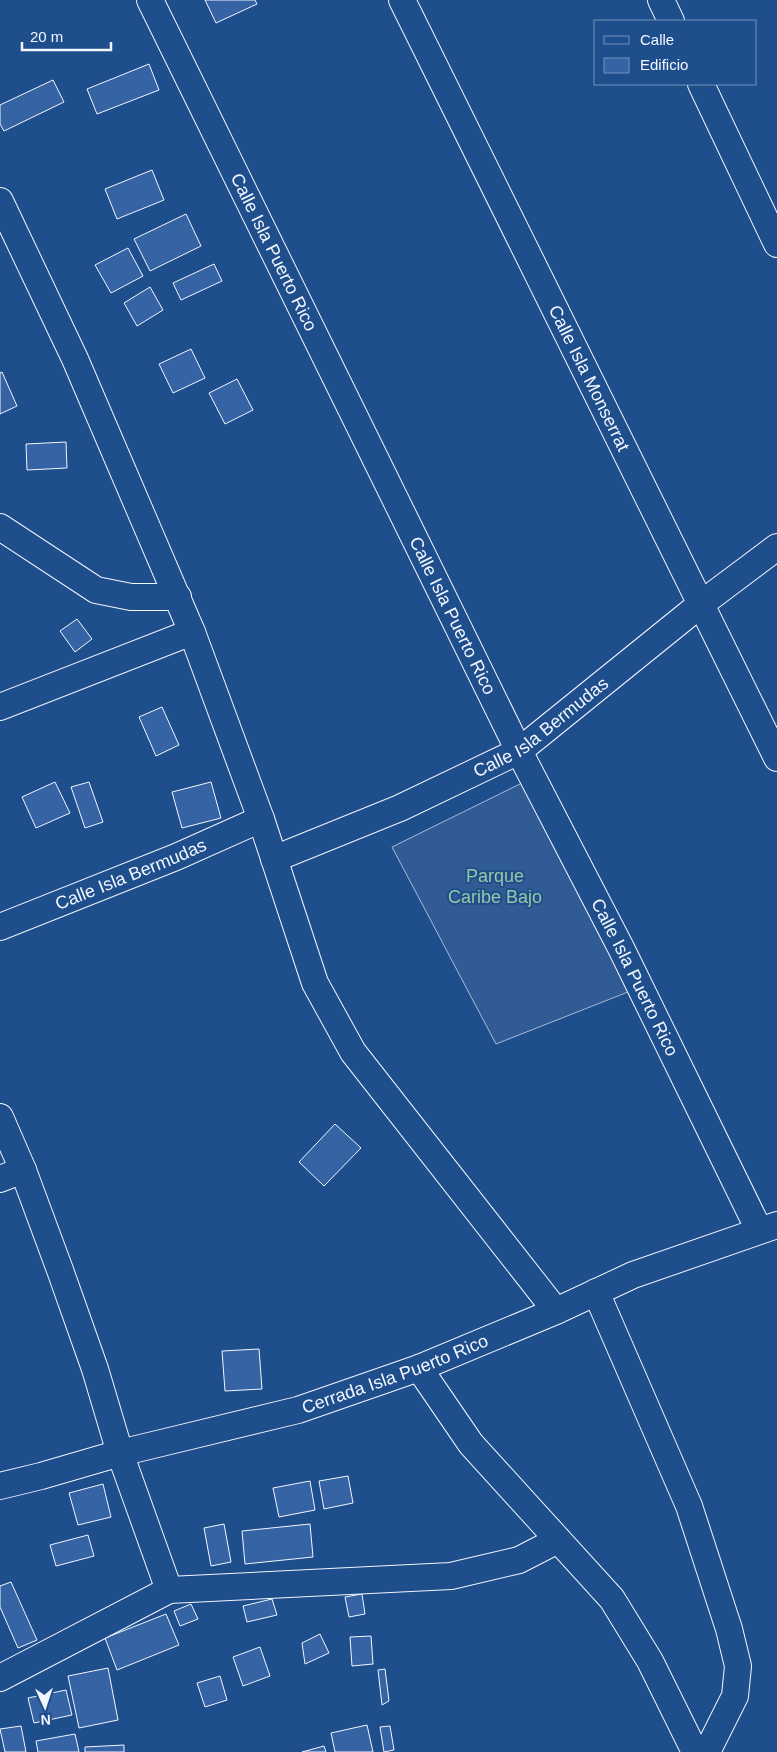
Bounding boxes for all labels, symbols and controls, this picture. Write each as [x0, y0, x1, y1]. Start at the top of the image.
scale bar [22, 20, 111, 52]
legend [594, 20, 757, 85]
text: 20 m [30, 28, 63, 45]
text: Calle [640, 31, 674, 48]
text: Edificio [640, 56, 688, 73]
street label: Calle Isla Puerto Rico [227, 170, 321, 334]
street label: Calle Isla Monserrat [545, 302, 634, 454]
street label: Calle Isla Puerto Rico [405, 534, 500, 698]
street label: Calle Isla Bermudas [470, 673, 612, 781]
street label: Calle Isla Bermudas [52, 835, 209, 914]
park label: Parque Caribe Bajo [448, 866, 542, 907]
street label: Calle Isla Puerto Rico [587, 895, 682, 1059]
street label: Cerrada Isla Puerto Rico [299, 1330, 491, 1418]
north arrow [20, 1682, 70, 1732]
text: N [40, 1712, 51, 1728]

